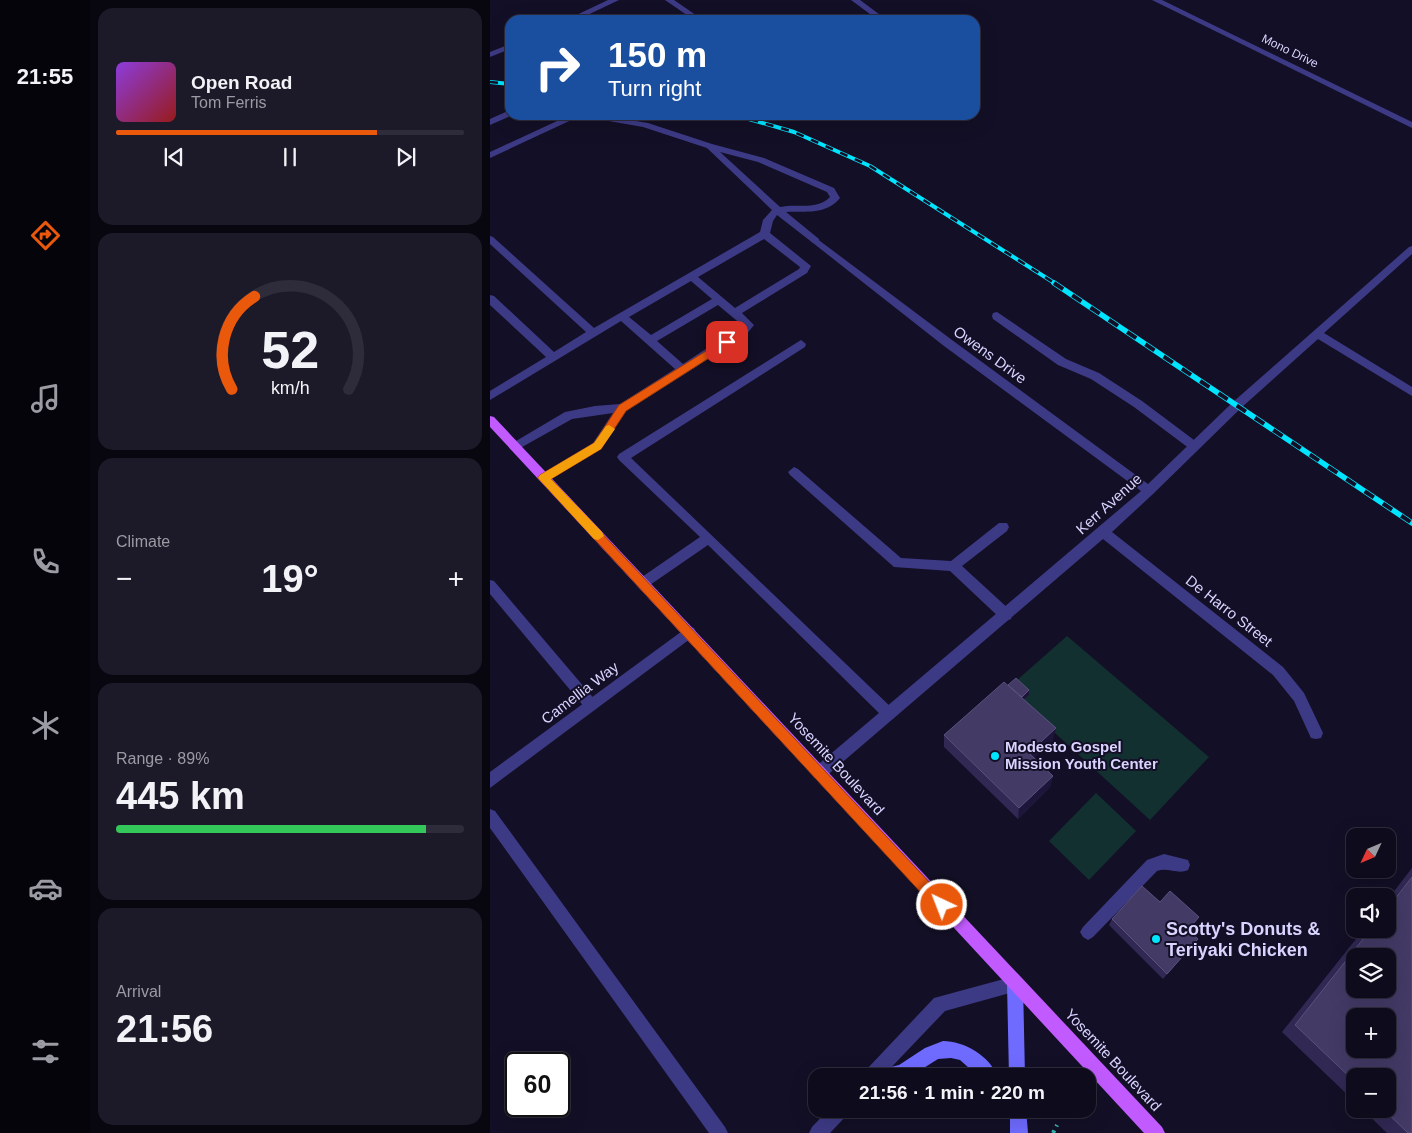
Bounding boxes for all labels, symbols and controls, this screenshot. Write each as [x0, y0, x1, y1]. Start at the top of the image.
street label: Mono Drive [1259, 31, 1321, 71]
icon: right [525, 35, 590, 100]
text: 150 m [608, 35, 707, 74]
text: 21:55 [17, 64, 73, 89]
text: Open Road [191, 72, 292, 93]
text: Turn right [608, 76, 701, 101]
text: Tom Ferris [191, 94, 267, 111]
icon: previous [160, 143, 188, 171]
icon: pause [276, 143, 304, 171]
icon: next [392, 143, 420, 171]
icon: directions [28, 218, 63, 253]
text: 52 [261, 321, 319, 379]
pin [706, 321, 748, 363]
street label: Owens Drive [951, 322, 1030, 387]
icon: arrive [713, 328, 741, 356]
text: km/h [271, 378, 309, 398]
icon: music [28, 381, 63, 416]
street label: Kerr Avenue [1072, 470, 1145, 537]
text: Climate [116, 533, 170, 550]
icon: phone [28, 544, 63, 579]
text: 19° [261, 558, 319, 600]
text: − [116, 563, 132, 594]
text: + [448, 563, 464, 594]
street label: De Harro Street [1183, 572, 1277, 650]
street label: Camellia Way [538, 658, 622, 727]
icon: climate [28, 708, 63, 743]
street label: Yosemite Boulevard [785, 709, 888, 818]
place label: Modesto Gospel Mission Youth Center [1005, 738, 1158, 772]
text: Range · 89% [116, 750, 209, 767]
marker: Modesto Gospel Mission Youth Center [989, 750, 1001, 762]
text: 445 km [116, 775, 245, 817]
north arrow [1346, 828, 1396, 878]
map controls [1346, 828, 1396, 1118]
icon: car [28, 871, 63, 906]
position arrow [915, 878, 967, 930]
button: sound [1346, 888, 1396, 938]
place label: Scotty's Donuts & Teriyaki Chicken [1166, 919, 1320, 960]
marker: Scotty's Donuts & Teriyaki Chicken [1150, 933, 1162, 945]
button: layers [1346, 948, 1396, 998]
text: Arrival [116, 983, 161, 1000]
street label: Yosemite Boulevard [1062, 1005, 1165, 1114]
text: 21:56 [116, 1008, 213, 1050]
button: + [1346, 1008, 1396, 1058]
icon: filters [28, 1034, 63, 1069]
speed limit sign: 60 [505, 1052, 570, 1117]
button: − [1346, 1068, 1396, 1118]
text: 21:56 · 1 min · 220 m [859, 1082, 1045, 1103]

